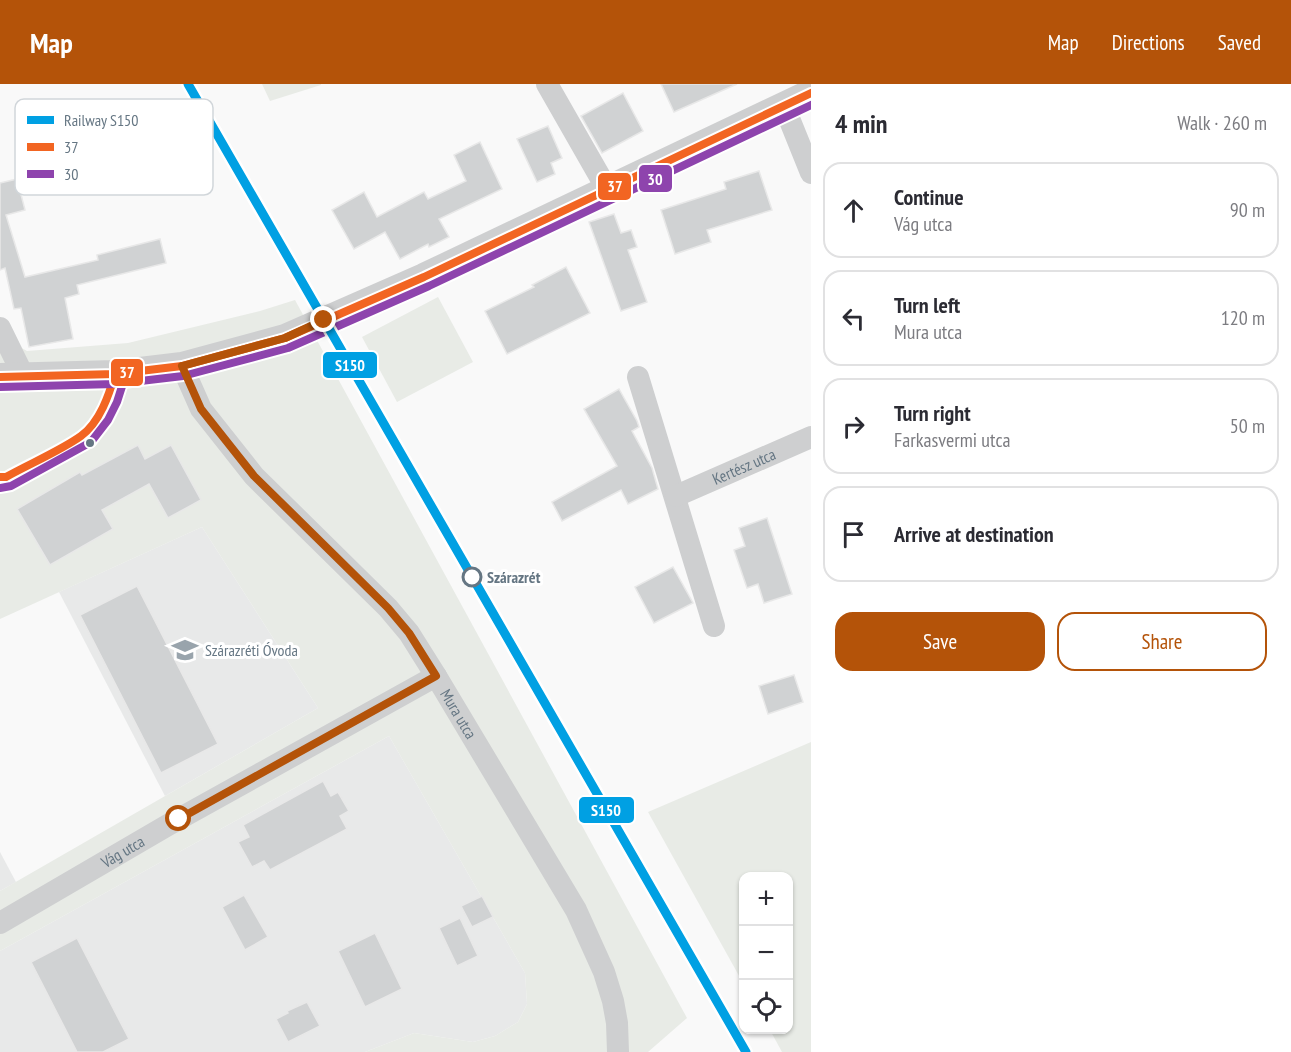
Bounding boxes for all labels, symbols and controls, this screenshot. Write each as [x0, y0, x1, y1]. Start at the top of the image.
text: Map [30, 24, 73, 61]
text: Map [1048, 29, 1079, 56]
text: Directions [1112, 29, 1185, 56]
text: Saved [1218, 29, 1261, 56]
legend [15, 99, 213, 195]
text: 4 min [835, 107, 888, 140]
text: Railway S150 [64, 110, 139, 130]
text: Walk · 260 m [1177, 110, 1267, 136]
text: 37 [64, 137, 78, 157]
text: 30 [64, 164, 78, 184]
line badge: 30 [638, 164, 673, 193]
text: 30 [647, 169, 663, 189]
line badge: 37 [597, 172, 632, 201]
text: 37 [607, 176, 623, 196]
text: Continue [894, 183, 964, 211]
icon: ahead [837, 194, 870, 227]
text: 90 m [1230, 197, 1265, 223]
text: Vág utca [894, 211, 952, 237]
text: Turn left [894, 291, 960, 319]
icon: left [837, 302, 870, 335]
text: 120 m [1221, 305, 1265, 331]
route end [310, 306, 336, 332]
text: Mura utca [894, 319, 962, 345]
line badge: S150 [322, 351, 378, 379]
text: S150 [335, 355, 365, 375]
line badge: 37 [110, 358, 144, 387]
text: 37 [119, 362, 135, 382]
text: Turn right [894, 399, 971, 427]
icon: right [837, 410, 870, 443]
text: 50 m [1230, 413, 1265, 439]
text: Farkasvermi utca [894, 427, 1011, 453]
unlabelled marker [84, 437, 96, 449]
street label: Kertész utca [709, 444, 779, 489]
icon: arrive [837, 518, 870, 551]
text: Arrive at destination [894, 520, 1054, 548]
marker: Szárazrét [462, 567, 482, 587]
place label: Szárazrét [487, 567, 541, 587]
button: Save [835, 612, 1045, 671]
button: Share [1057, 612, 1267, 671]
school or university icon: Szárazréti Óvoda [170, 635, 200, 665]
place label: Szárazréti Óvoda [205, 640, 298, 660]
street label: Mura utca [436, 685, 481, 742]
line badge: S150 [578, 796, 635, 824]
text: S150 [591, 800, 621, 820]
route start [165, 805, 191, 831]
street label: Vág utca [97, 831, 148, 872]
map controls [739, 872, 793, 1034]
button: + [739, 872, 793, 926]
button: − [739, 926, 793, 980]
button: locate [739, 980, 793, 1034]

